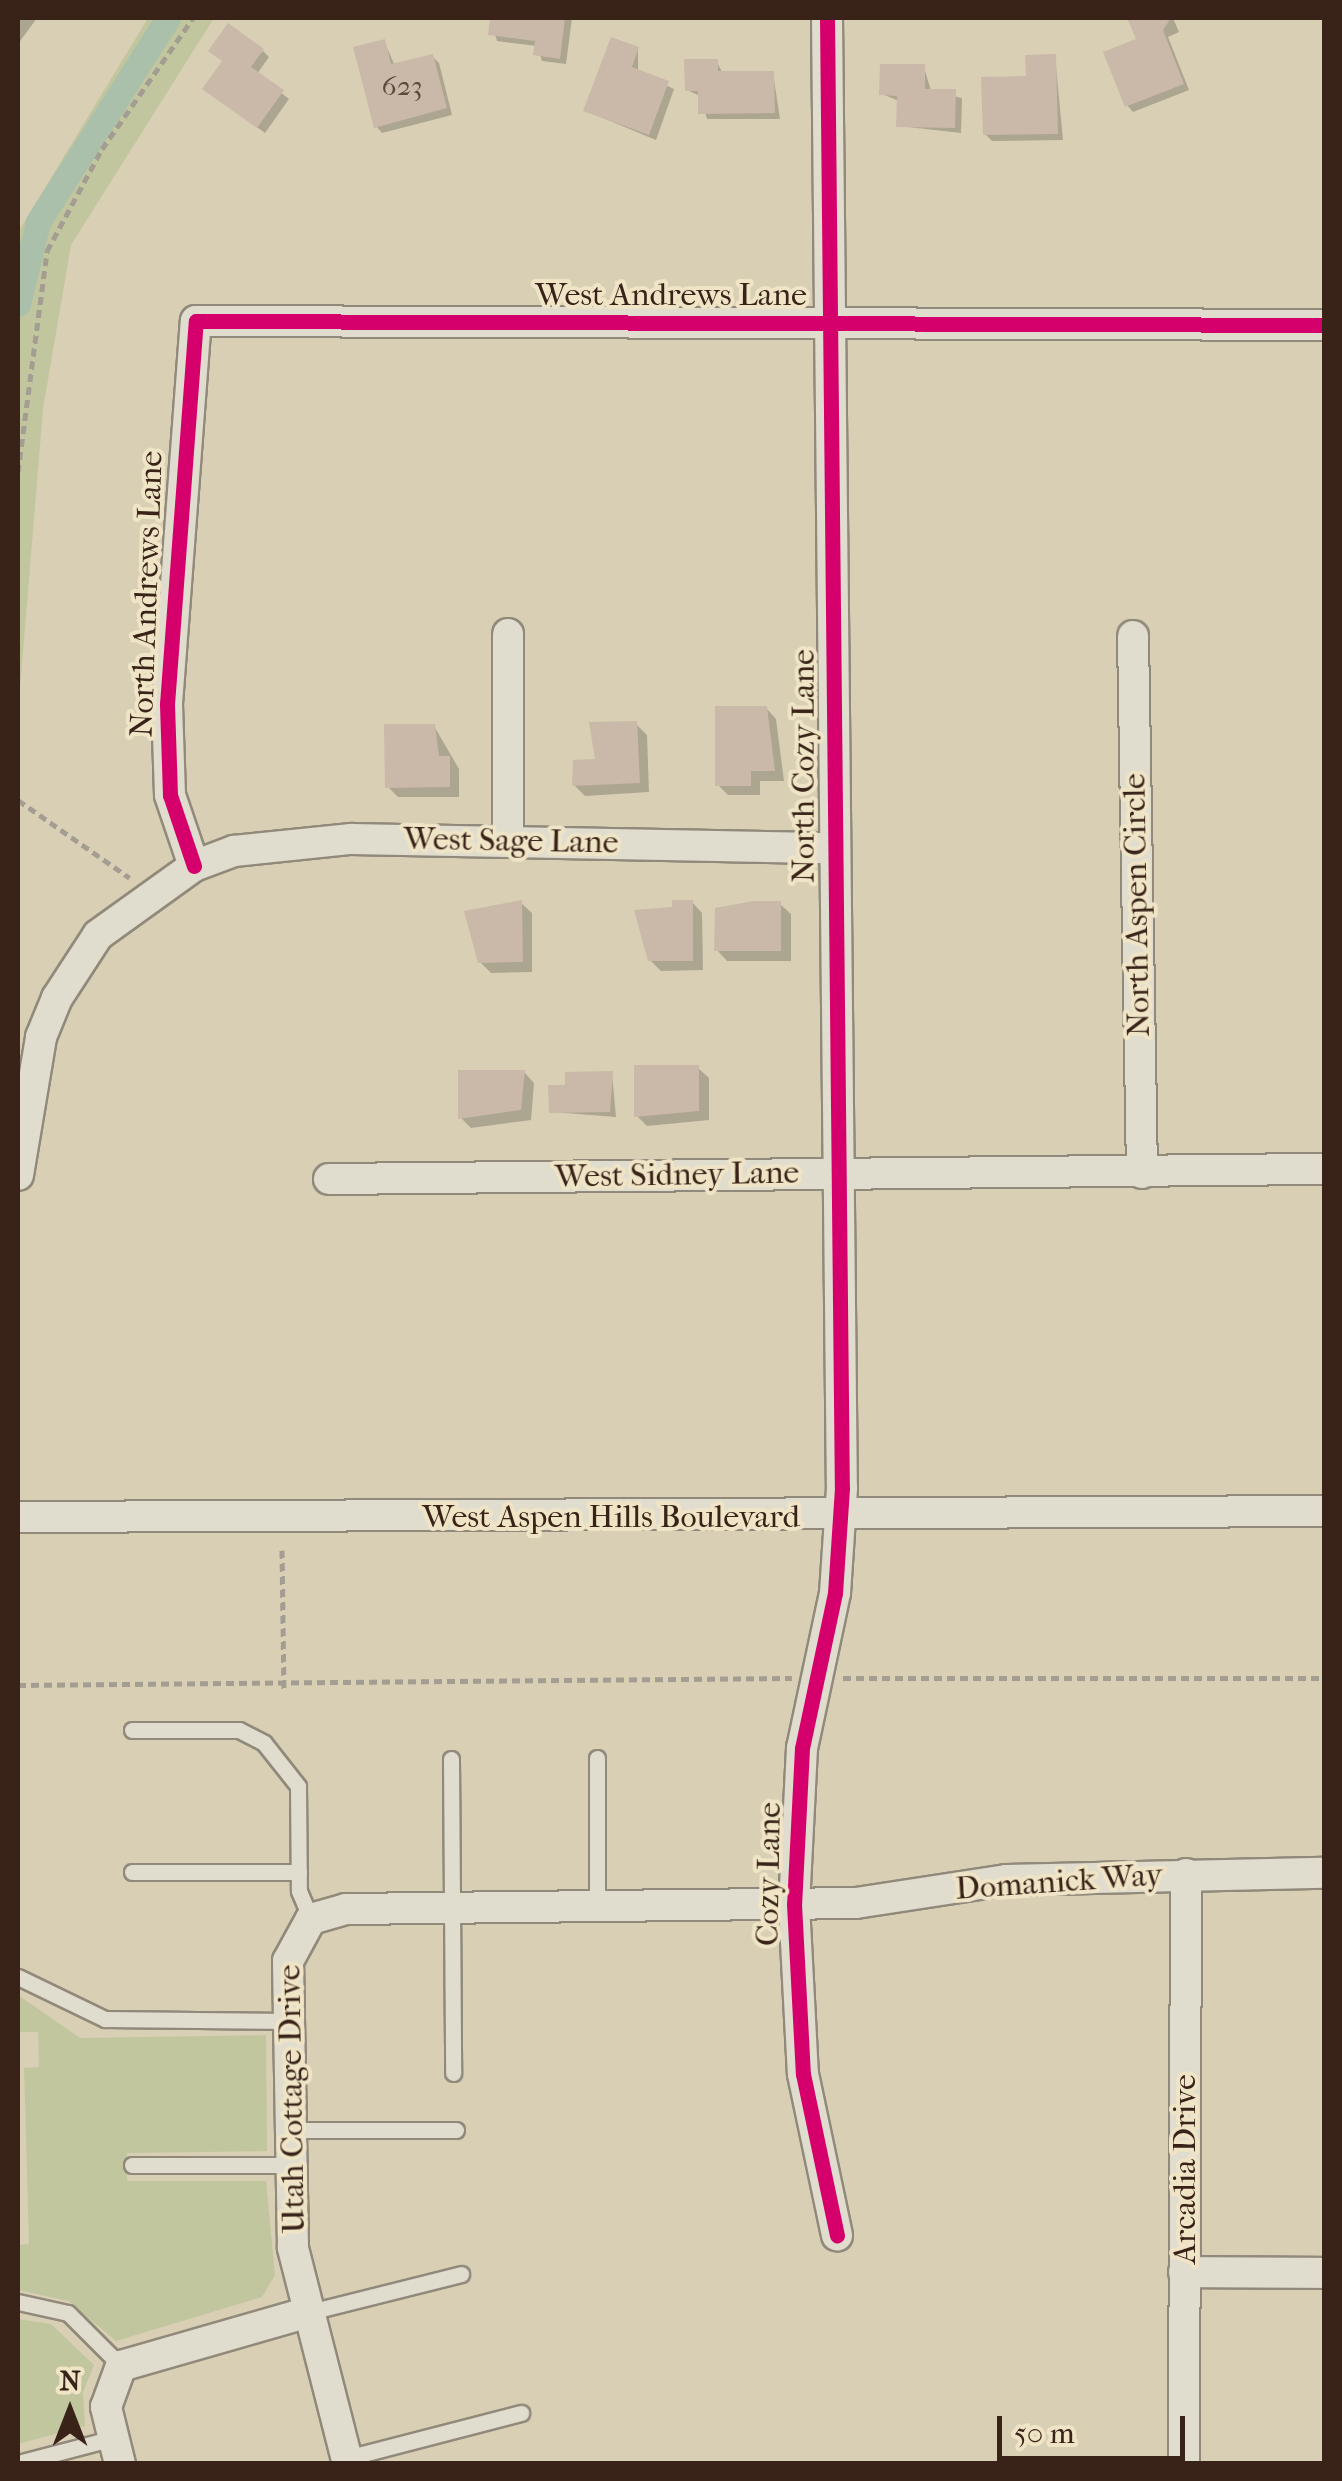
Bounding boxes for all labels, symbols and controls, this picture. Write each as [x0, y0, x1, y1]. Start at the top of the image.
house number: 623 [381, 69, 423, 103]
street label: West Andrews Lane [535, 276, 807, 314]
street label: North Andrews Lane [123, 450, 171, 738]
street label: North Cozy Lane [785, 649, 823, 883]
street label: North Aspen Circle [1116, 773, 1158, 1037]
street label: West Sage Lane [403, 820, 619, 862]
street label: West Sidney Lane [554, 1154, 800, 1196]
street label: West Aspen Hills Boulevard [422, 1498, 800, 1536]
street label: Cozy Lane [749, 1802, 789, 1946]
street label: Domanick Way [954, 1856, 1164, 1908]
street label: Utah Cottage Drive [270, 1964, 314, 2234]
street label: Arcadia Drive [1166, 2074, 1204, 2264]
north arrow [20, 2361, 120, 2461]
text: N [59, 2364, 81, 2397]
scale bar [1002, 2396, 1190, 2458]
text: 50 m [1014, 2416, 1075, 2451]

